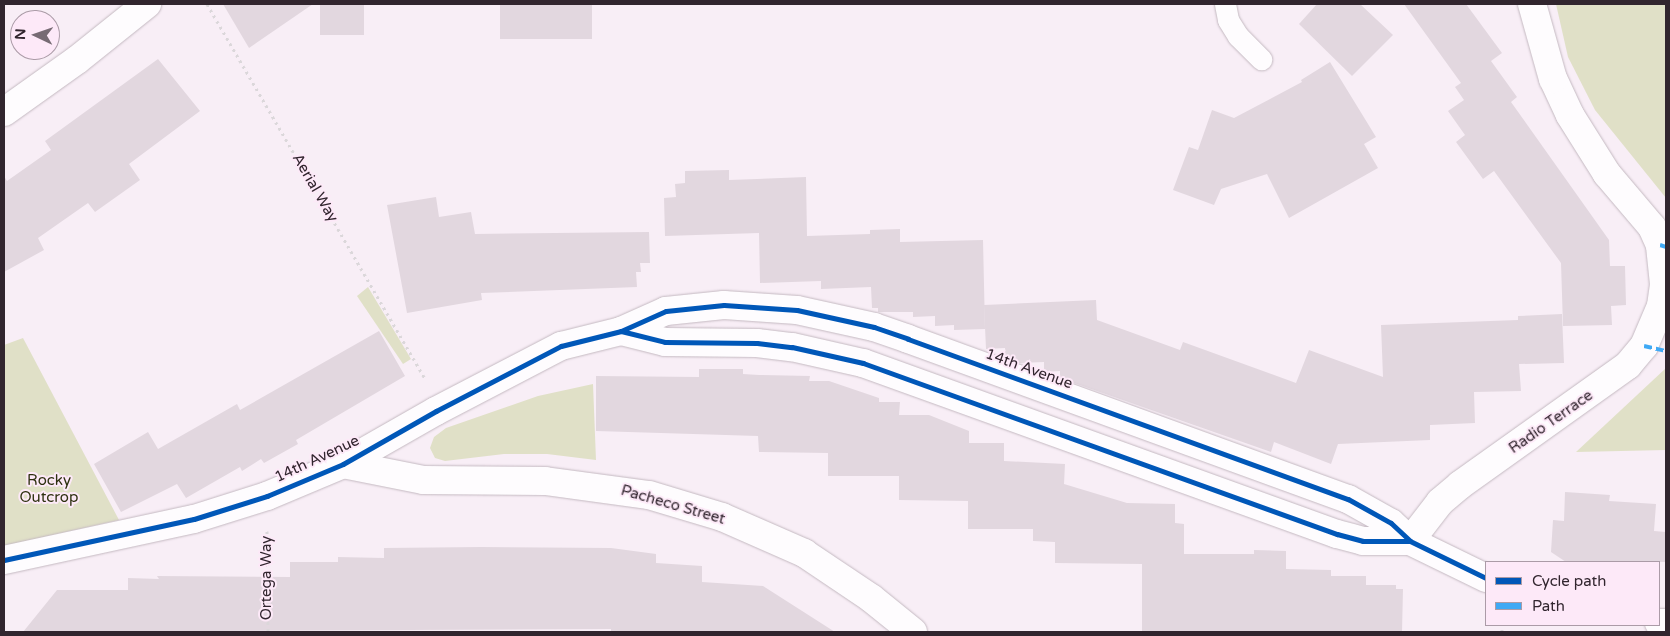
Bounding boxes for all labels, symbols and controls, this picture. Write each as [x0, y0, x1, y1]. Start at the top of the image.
north arrow [10, 10, 60, 60]
text: N [12, 28, 29, 40]
street label: Aerial Way [288, 151, 342, 225]
street label: 14th Avenue [983, 345, 1075, 393]
street label: Radio Terrace [1506, 386, 1596, 458]
street label: 14th Avenue [272, 432, 362, 486]
park label: Rocky Outcrop [20, 471, 78, 506]
street label: Pacheco Street [619, 482, 727, 528]
street label: Ortega Way [258, 536, 276, 620]
legend [1485, 561, 1660, 626]
text: Cycle path [1532, 572, 1606, 590]
text: Path [1532, 597, 1565, 615]

